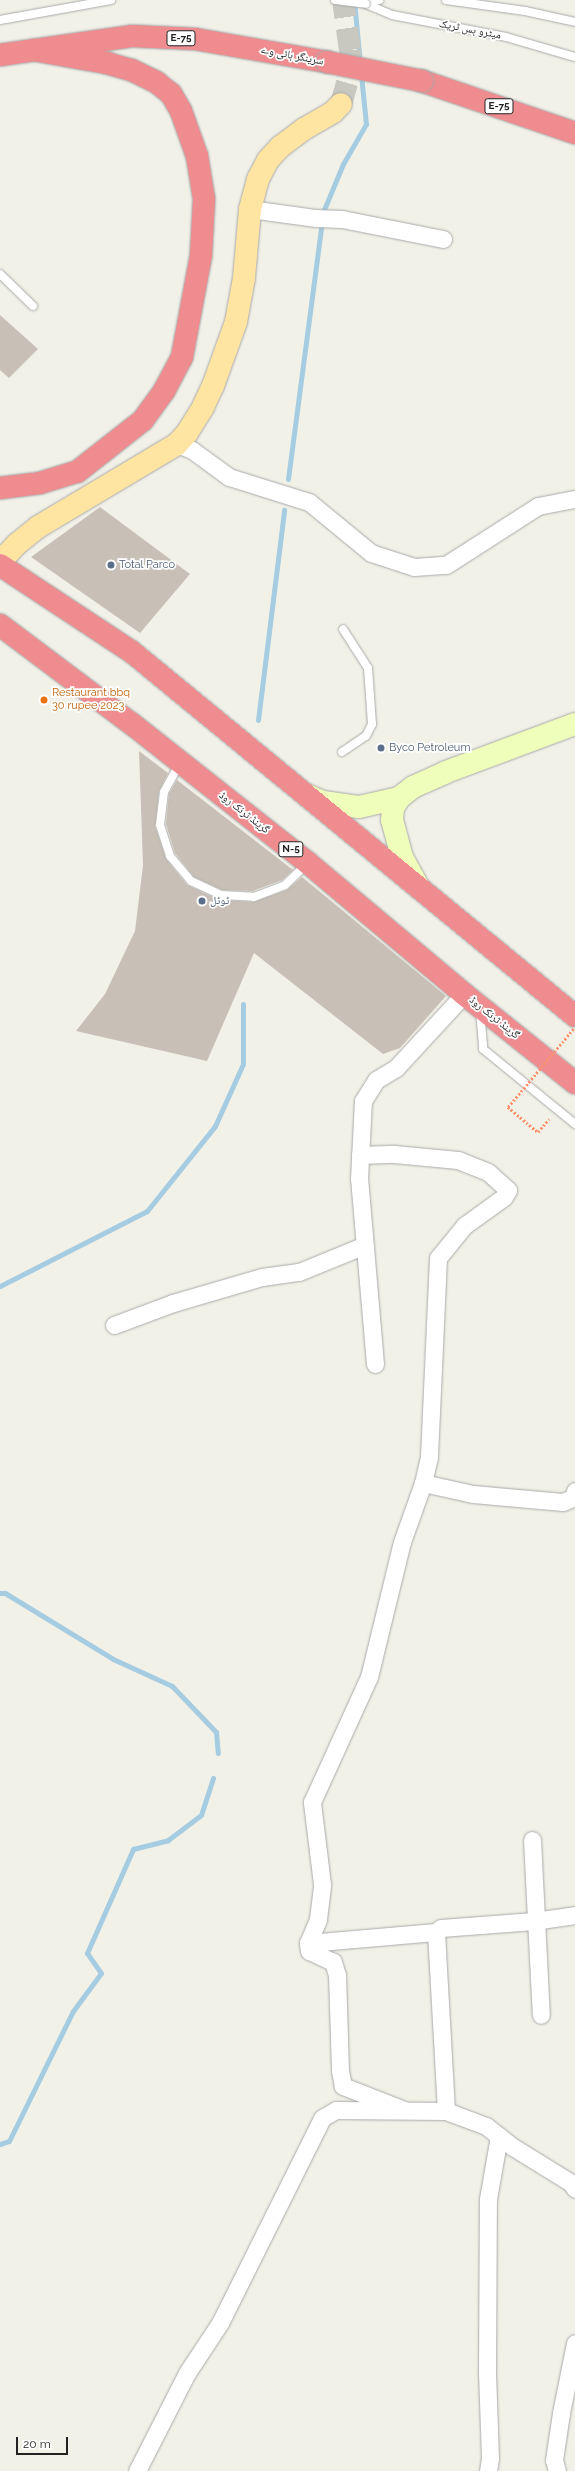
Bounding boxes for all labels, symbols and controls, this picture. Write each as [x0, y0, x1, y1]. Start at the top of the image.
street label: میٹرو بس ٹریک [438, 18, 502, 42]
road number: E-75 [166, 30, 196, 46]
street label: سرینگر ہائی وے [259, 43, 325, 69]
road number: E-75 [484, 98, 514, 114]
place label: Total Parco [119, 558, 175, 572]
marker: Total Parco [106, 560, 116, 570]
place label: Restaurant bbq 30 rupee 2023 [52, 687, 130, 713]
marker: Restaurant bbq 30 rupee 2023 [39, 695, 49, 705]
place label: Byco Petroleum [389, 741, 470, 755]
marker: Byco Petroleum [376, 743, 386, 753]
street label: گرینڈ ٹرنک روڈ [216, 789, 272, 837]
road number: N-5 [278, 841, 304, 857]
place label: ٹوٹل [210, 894, 229, 908]
marker: ٹوٹل [197, 896, 207, 906]
street label: گرینڈ ٹرنک روڈ [466, 994, 522, 1042]
scale bar [18, 2429, 70, 2455]
text: 20 m [23, 2437, 51, 2451]

